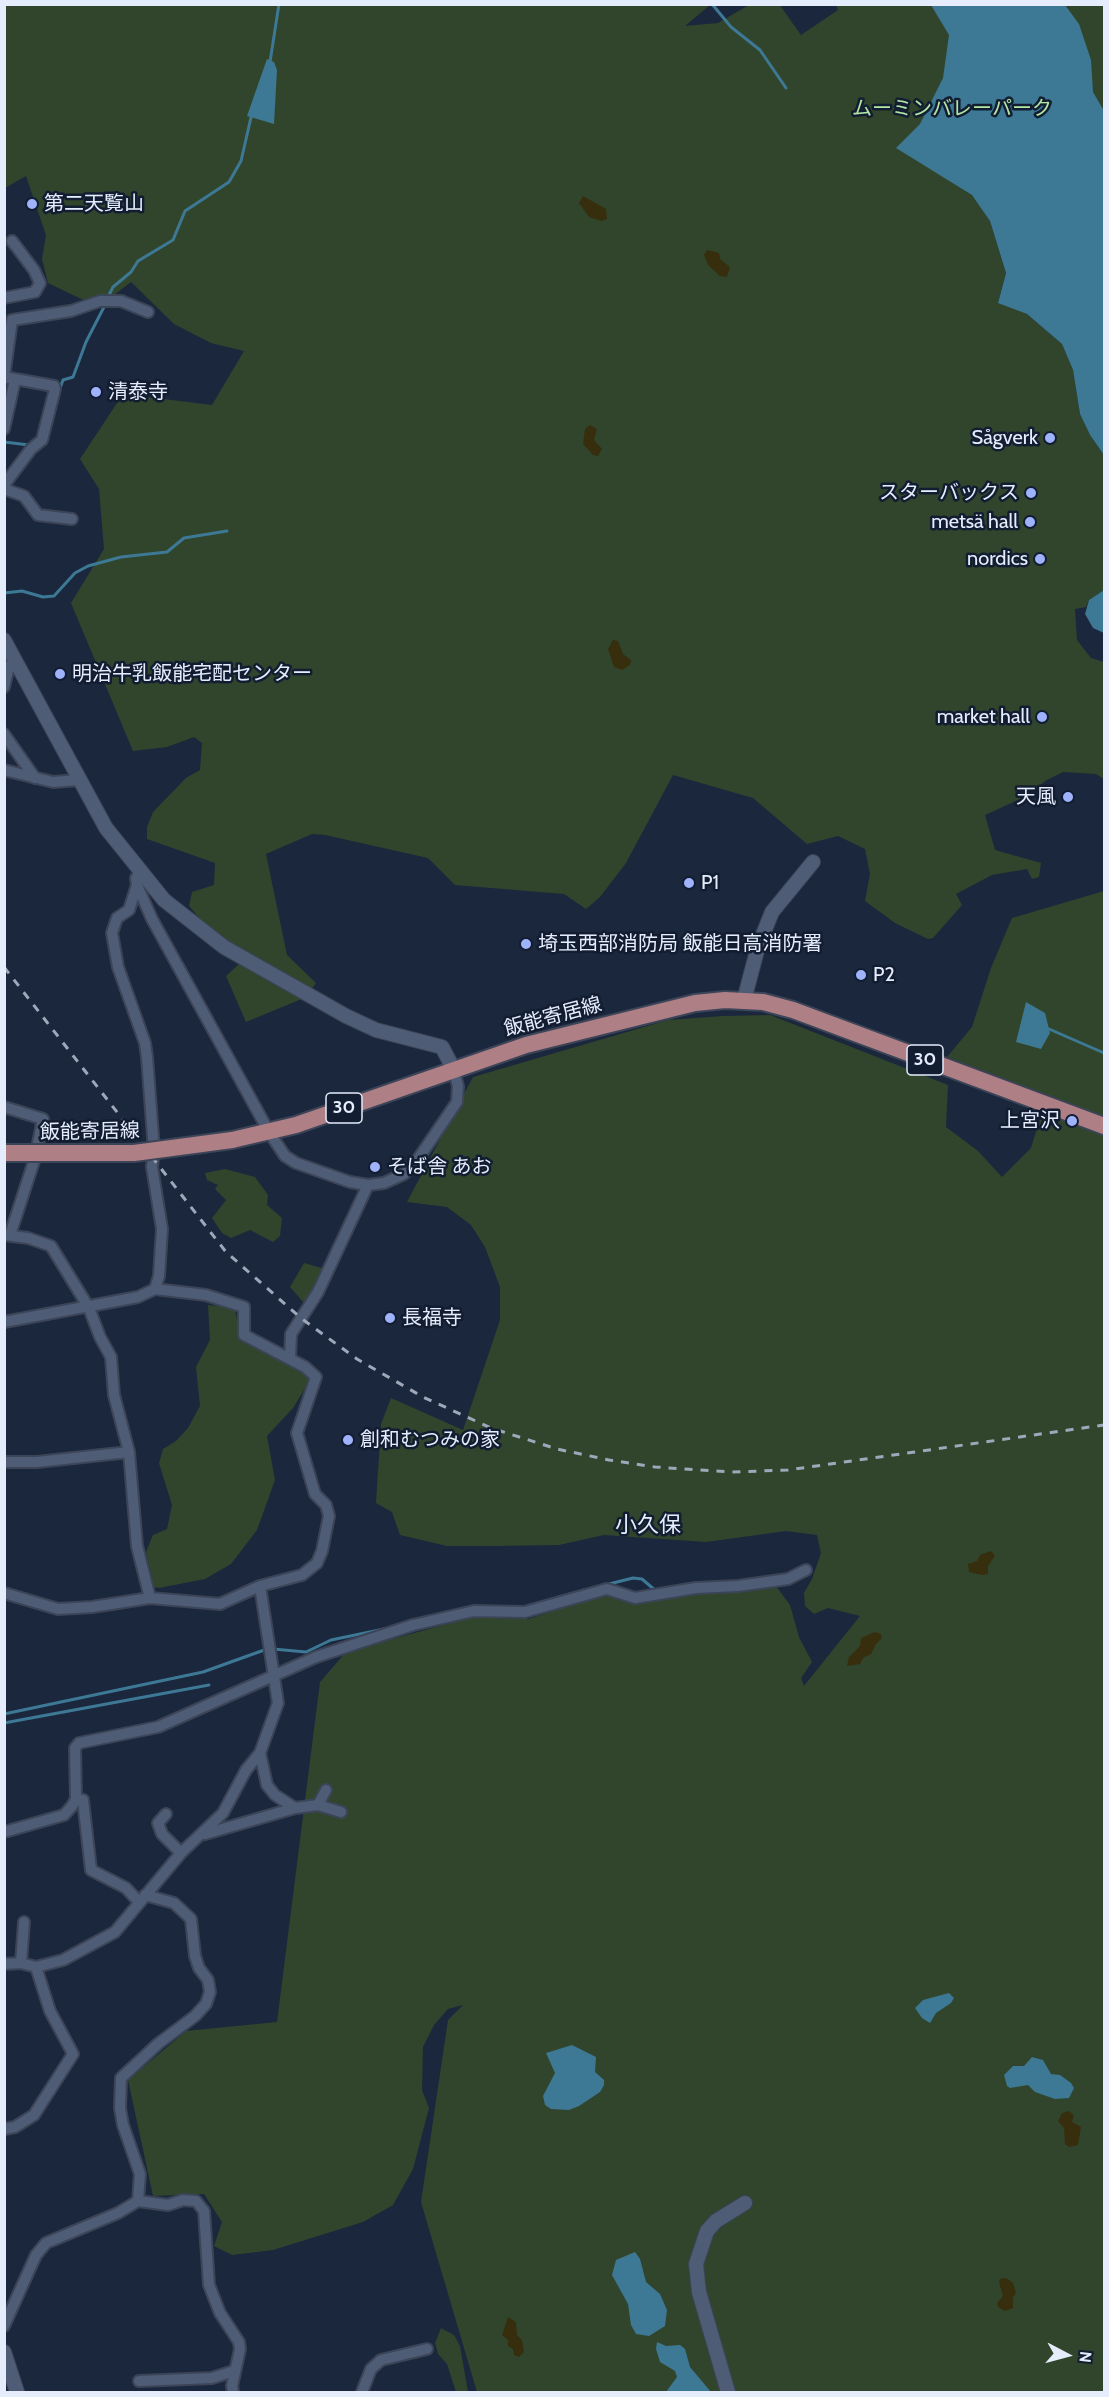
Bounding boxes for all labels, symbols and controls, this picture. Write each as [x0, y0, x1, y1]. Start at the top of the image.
park label: ムーミンバレーパーク [852, 97, 1052, 121]
place label: 第二天覧山 [44, 192, 144, 216]
marker: 第二天覧山 [25, 197, 39, 211]
place label: 清泰寺 [108, 380, 168, 404]
marker: 清泰寺 [89, 385, 103, 399]
place label: Sågverk [972, 426, 1038, 450]
marker: Sågverk [1043, 431, 1057, 445]
place label: スターバックス [879, 481, 1019, 505]
marker: スターバックス [1024, 486, 1038, 500]
place label: metsä hall [931, 510, 1018, 534]
marker: metsä hall [1023, 515, 1037, 529]
place label: nordics [967, 547, 1028, 571]
marker: nordics [1033, 552, 1047, 566]
place label: 明治牛乳飯能宅配センター [72, 662, 312, 686]
marker: 明治牛乳飯能宅配センター [53, 667, 67, 681]
place label: market hall [937, 705, 1030, 729]
marker: market hall [1035, 710, 1049, 724]
place label: 天風 [1016, 785, 1056, 809]
marker: 天風 [1061, 790, 1075, 804]
place label: P1 [701, 871, 719, 895]
marker: P1 [682, 876, 696, 890]
place label: 埼玉西部消防局 飯能日高消防署 [538, 932, 822, 956]
marker: 埼玉西部消防局 飯能日高消防署 [519, 937, 533, 951]
place label: P2 [873, 963, 895, 987]
marker: P2 [854, 968, 868, 982]
street label: 飯能寄居線 [502, 992, 604, 1042]
road number: 30 [907, 1045, 943, 1075]
road number: 30 [326, 1093, 362, 1123]
place label: 上宮沢 [1000, 1109, 1060, 1133]
marker: 上宮沢 [1065, 1114, 1079, 1128]
street label: 飯能寄居線 [40, 1119, 140, 1145]
place label: そば舎 あお [387, 1155, 491, 1179]
marker: そば舎 あお [368, 1160, 382, 1174]
place label: 長福寺 [402, 1306, 462, 1330]
marker: 長福寺 [383, 1311, 397, 1325]
place label: 創和むつみの家 [360, 1428, 500, 1452]
marker: 創和むつみの家 [341, 1433, 355, 1447]
district label: 小久保 [615, 1513, 681, 1539]
north arrow [1037, 2325, 1097, 2385]
text: N [1075, 2350, 1095, 2364]

